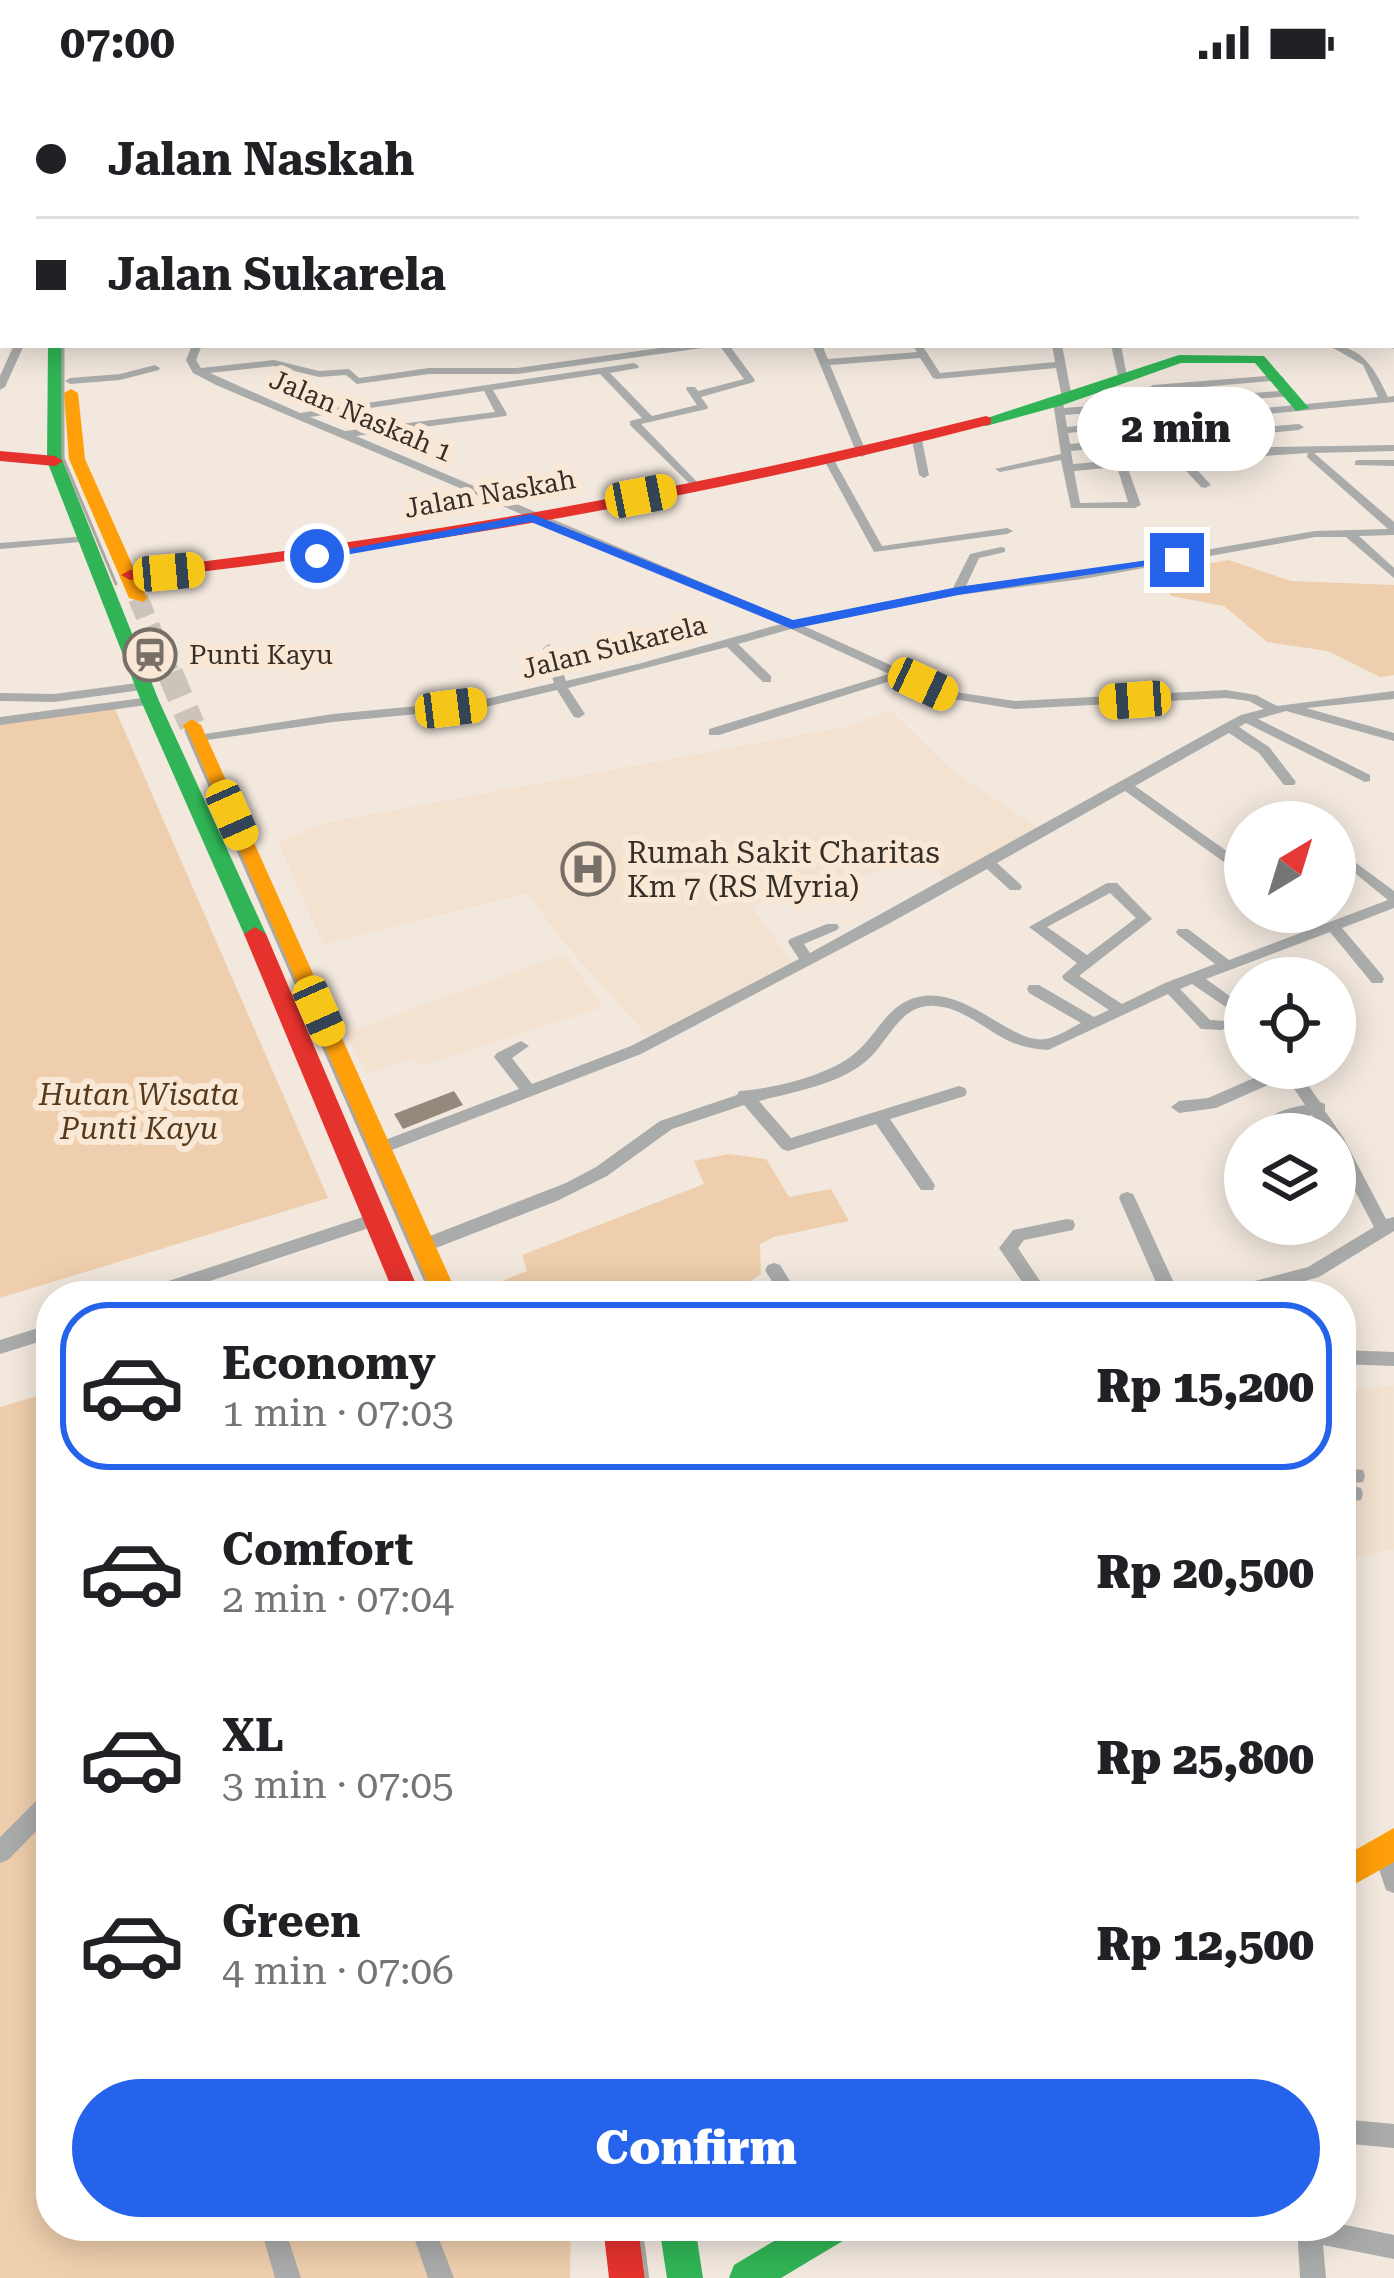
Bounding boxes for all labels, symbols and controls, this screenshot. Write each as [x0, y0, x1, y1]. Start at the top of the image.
text: 07:00 [60, 16, 175, 69]
text: Jalan Naskah [108, 133, 414, 186]
text: Jalan Sukarela [108, 248, 446, 301]
street label: Jalan Naskah 1 [265, 363, 457, 469]
callout: 2 min [1078, 386, 1276, 470]
text: 2 min [1121, 406, 1231, 452]
street label: Jalan Naskah [402, 463, 578, 525]
car [602, 471, 680, 521]
route start [290, 529, 344, 583]
route end [1150, 533, 1204, 587]
car [132, 551, 206, 593]
street label: Jalan Sukarela [518, 608, 710, 685]
station icon: Punti Kayu [122, 627, 178, 683]
place label: Punti Kayu [189, 639, 333, 671]
car [883, 652, 963, 716]
car [1098, 680, 1172, 720]
car [413, 686, 489, 730]
car [201, 775, 263, 855]
north arrow [1224, 801, 1356, 933]
map controls [1224, 801, 1356, 1245]
place label: Rumah Sakit Charitas Km 7 (RS Myria) [627, 835, 940, 904]
hospital icon: Rumah Sakit Charitas Km 7 (RS Myria) [560, 841, 616, 897]
button: locate [1224, 957, 1356, 1089]
car [288, 971, 350, 1051]
park label: Hutan Wisata Punti Kayu [38, 1077, 239, 1146]
button: layers [1224, 1113, 1356, 1245]
icon: car [78, 1332, 186, 1440]
text: Economy [222, 1337, 436, 1390]
text: Rp 15,200 [1097, 1360, 1314, 1413]
text: 1 min · 07:03 [222, 1390, 454, 1436]
icon: car [78, 1518, 186, 1626]
text: Comfort [222, 1523, 413, 1576]
text: Rp 20,500 [1097, 1546, 1314, 1599]
text: 2 min · 07:04 [222, 1576, 454, 1622]
icon: car [78, 1704, 186, 1812]
text: XL [222, 1709, 284, 1762]
text: Rp 25,800 [1097, 1732, 1314, 1785]
text: 3 min · 07:05 [222, 1762, 454, 1808]
icon: car [78, 1890, 186, 1998]
text: Green [222, 1895, 360, 1948]
text: Rp 12,500 [1097, 1918, 1314, 1971]
text: 4 min · 07:06 [222, 1948, 454, 1994]
button: Confirm [72, 2079, 1320, 2217]

